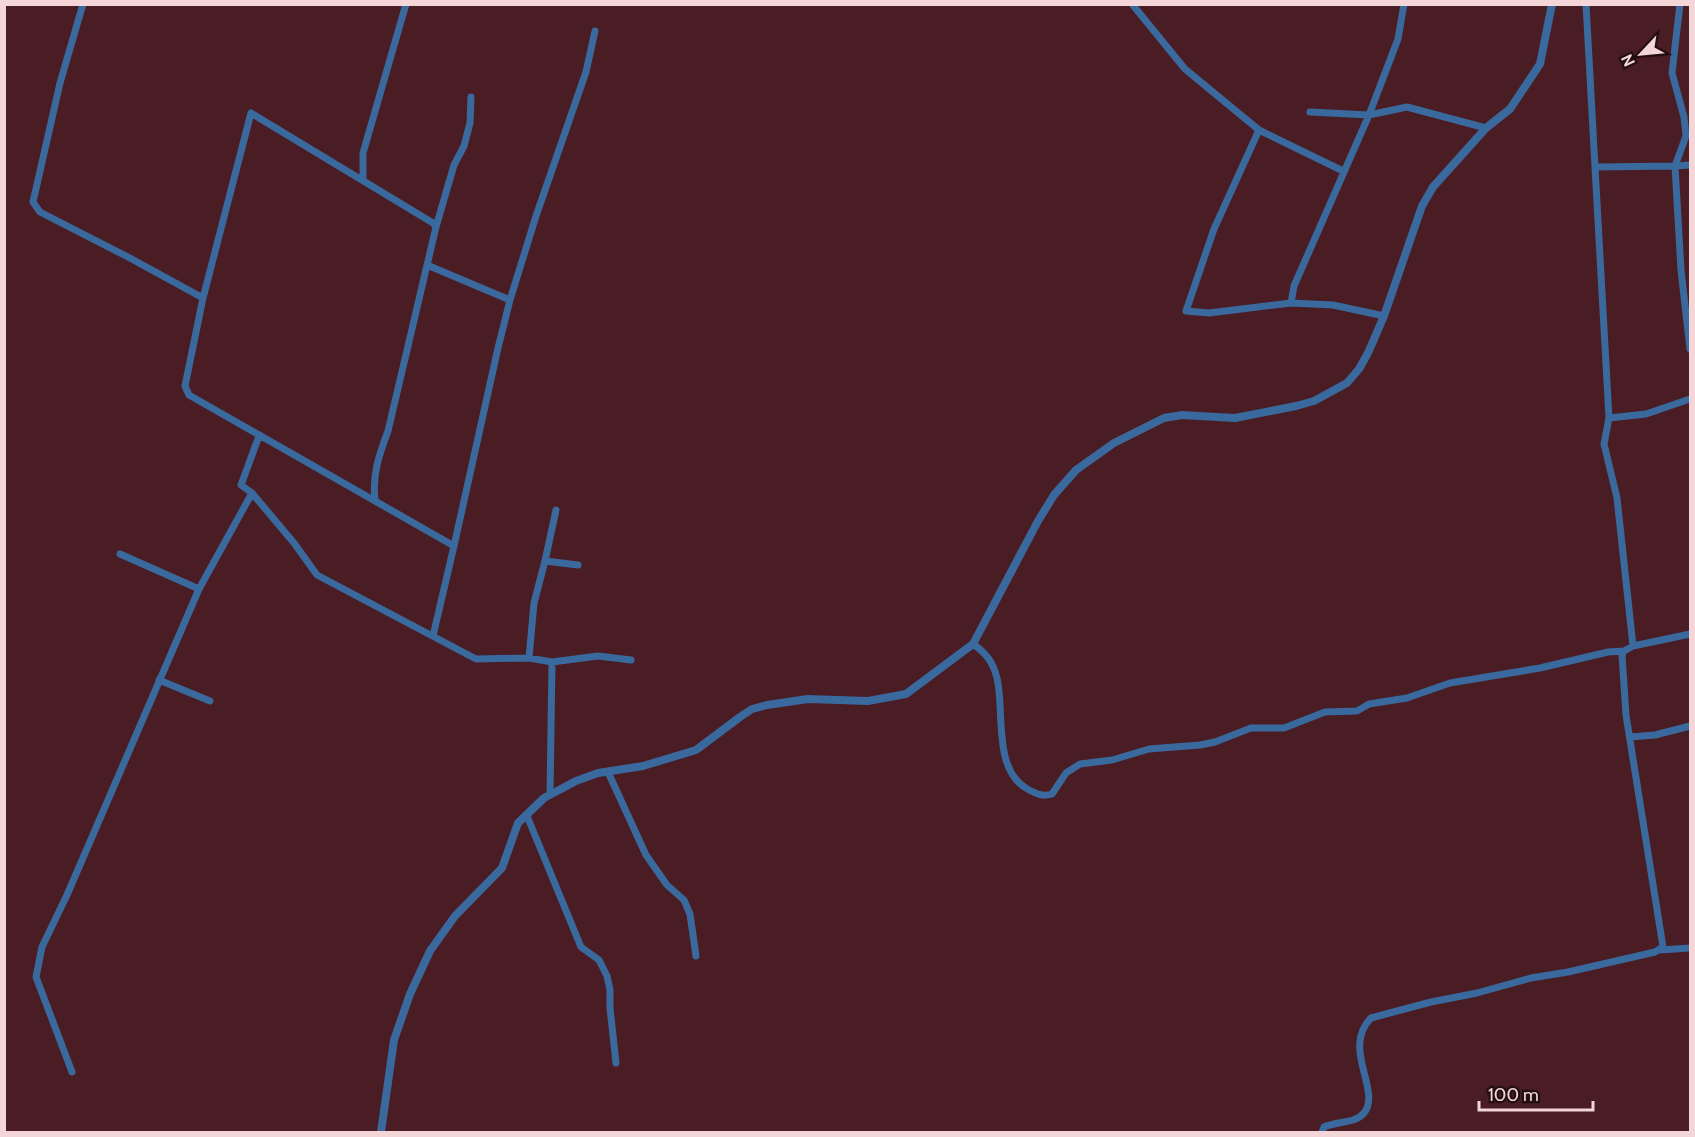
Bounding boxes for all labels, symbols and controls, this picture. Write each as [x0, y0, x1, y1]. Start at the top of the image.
north arrow [1611, 24, 1671, 84]
text: N [1617, 51, 1639, 70]
scale bar [1479, 1074, 1593, 1112]
text: 100 m [1488, 1084, 1539, 1106]

